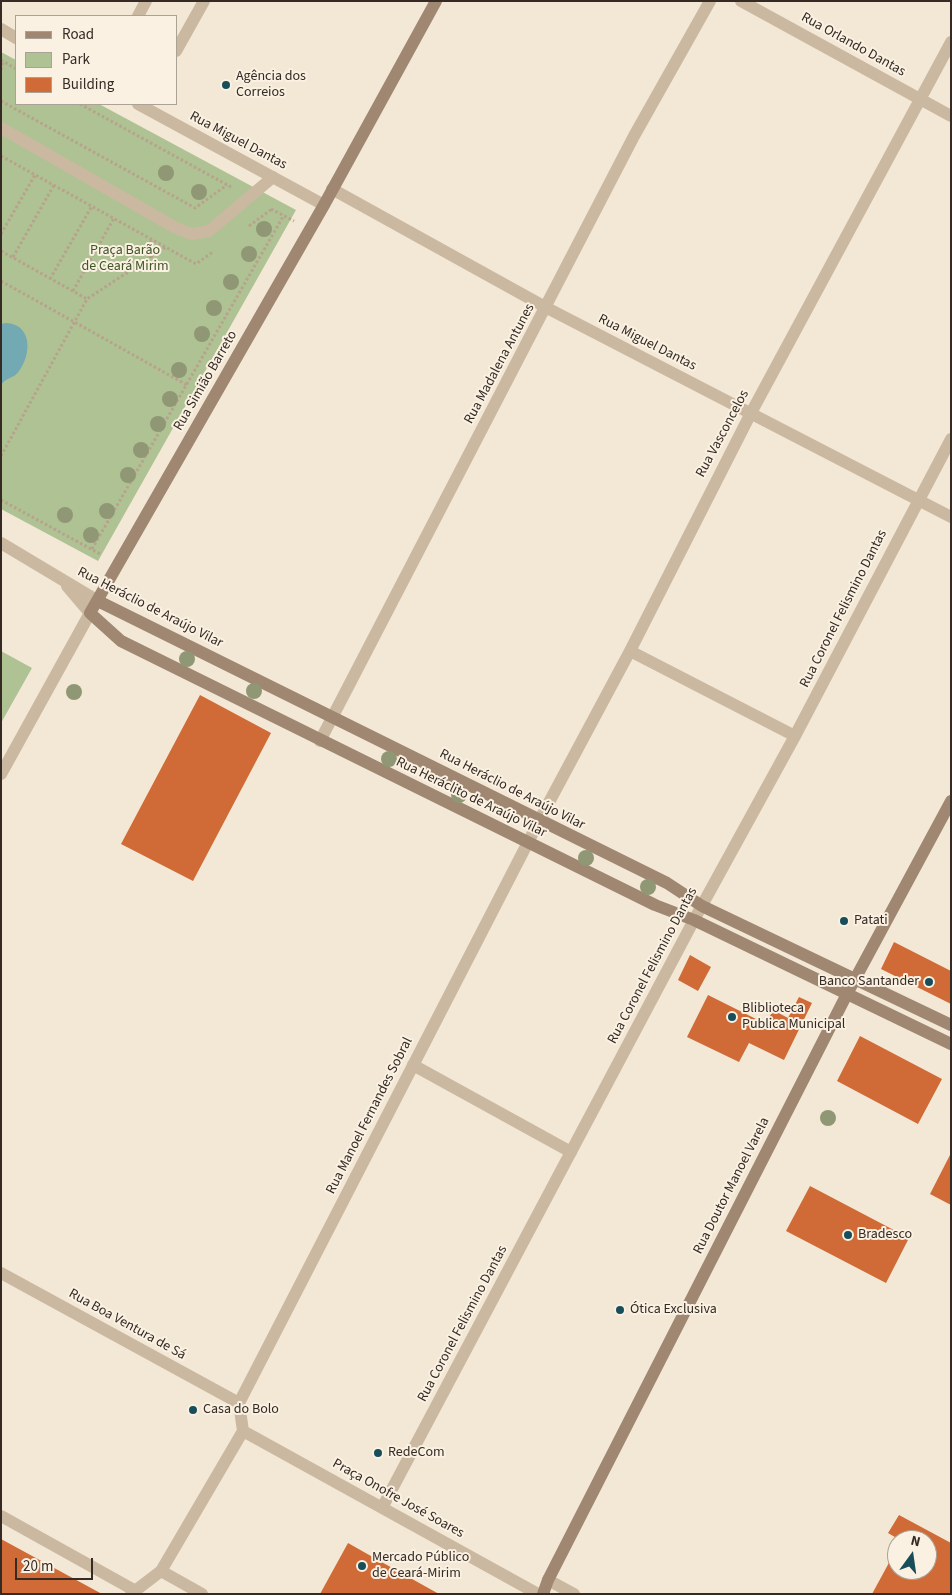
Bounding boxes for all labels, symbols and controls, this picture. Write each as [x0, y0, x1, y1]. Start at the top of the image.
street label: Rua Orlando Dantas [798, 9, 908, 81]
legend [15, 15, 178, 105]
text: Road [62, 24, 94, 45]
text: Park [62, 49, 90, 70]
place label: Agência dos Correios [236, 69, 306, 102]
text: Building [62, 74, 114, 95]
marker: Agência dos Correios [220, 79, 232, 91]
street label: Rua Miguel Dantas [186, 108, 290, 174]
park label: Praça Barão de Ceará Mirim [81, 243, 169, 276]
street label: Rua Madalena Antunes [461, 301, 539, 427]
street label: Rua Miguel Dantas [595, 311, 699, 375]
street label: Rua Simião Barreto [171, 328, 241, 434]
street label: Rua Vasconcelos [693, 387, 753, 481]
street label: Rua Coronel Felismino Dantas [797, 527, 891, 691]
street label: Rua Heráclio de Araújo Vilar [74, 564, 226, 652]
street label: Rua Heráclio de Araújo Vilar [436, 746, 588, 834]
street label: Rua Heráclito de Araújo Vilar [393, 754, 549, 842]
street label: Rua Coronel Felismino Dantas [605, 885, 701, 1047]
place label: Patati [854, 913, 888, 929]
marker: Patati [838, 915, 850, 927]
place label: Banco Santander [819, 974, 919, 990]
marker: Banco Santander [923, 976, 935, 988]
place label: Bliblioteca Publica Municipal [742, 1001, 845, 1034]
marker: Bliblioteca Publica Municipal [726, 1011, 738, 1023]
street label: Rua Manoel Fernandes Sobral [323, 1035, 417, 1197]
street label: Rua Doutor Manoel Varela [690, 1115, 774, 1257]
place label: Bradesco [858, 1227, 912, 1243]
marker: Bradesco [842, 1229, 854, 1241]
street label: Rua Coronel Felismino Dantas [415, 1243, 511, 1405]
street label: Rua Boa Ventura de Sá [66, 1286, 188, 1364]
place label: Ótica Exclusiva [630, 1302, 717, 1318]
marker: Ótica Exclusiva [614, 1304, 626, 1316]
place label: Casa do Bolo [203, 1402, 279, 1418]
marker: Casa do Bolo [187, 1404, 199, 1416]
place label: RedeCom [388, 1445, 445, 1461]
marker: RedeCom [372, 1447, 384, 1459]
street label: Praça Onofre José Soares [329, 1456, 467, 1542]
north arrow [887, 1530, 937, 1580]
text: N [908, 1531, 922, 1552]
scale bar [18, 1548, 95, 1580]
place label: Mercado Público de Ceará-Mirim [372, 1550, 469, 1582]
text: 20 m [23, 1556, 53, 1577]
marker: Mercado Público de Ceará-Mirim [356, 1560, 368, 1572]

